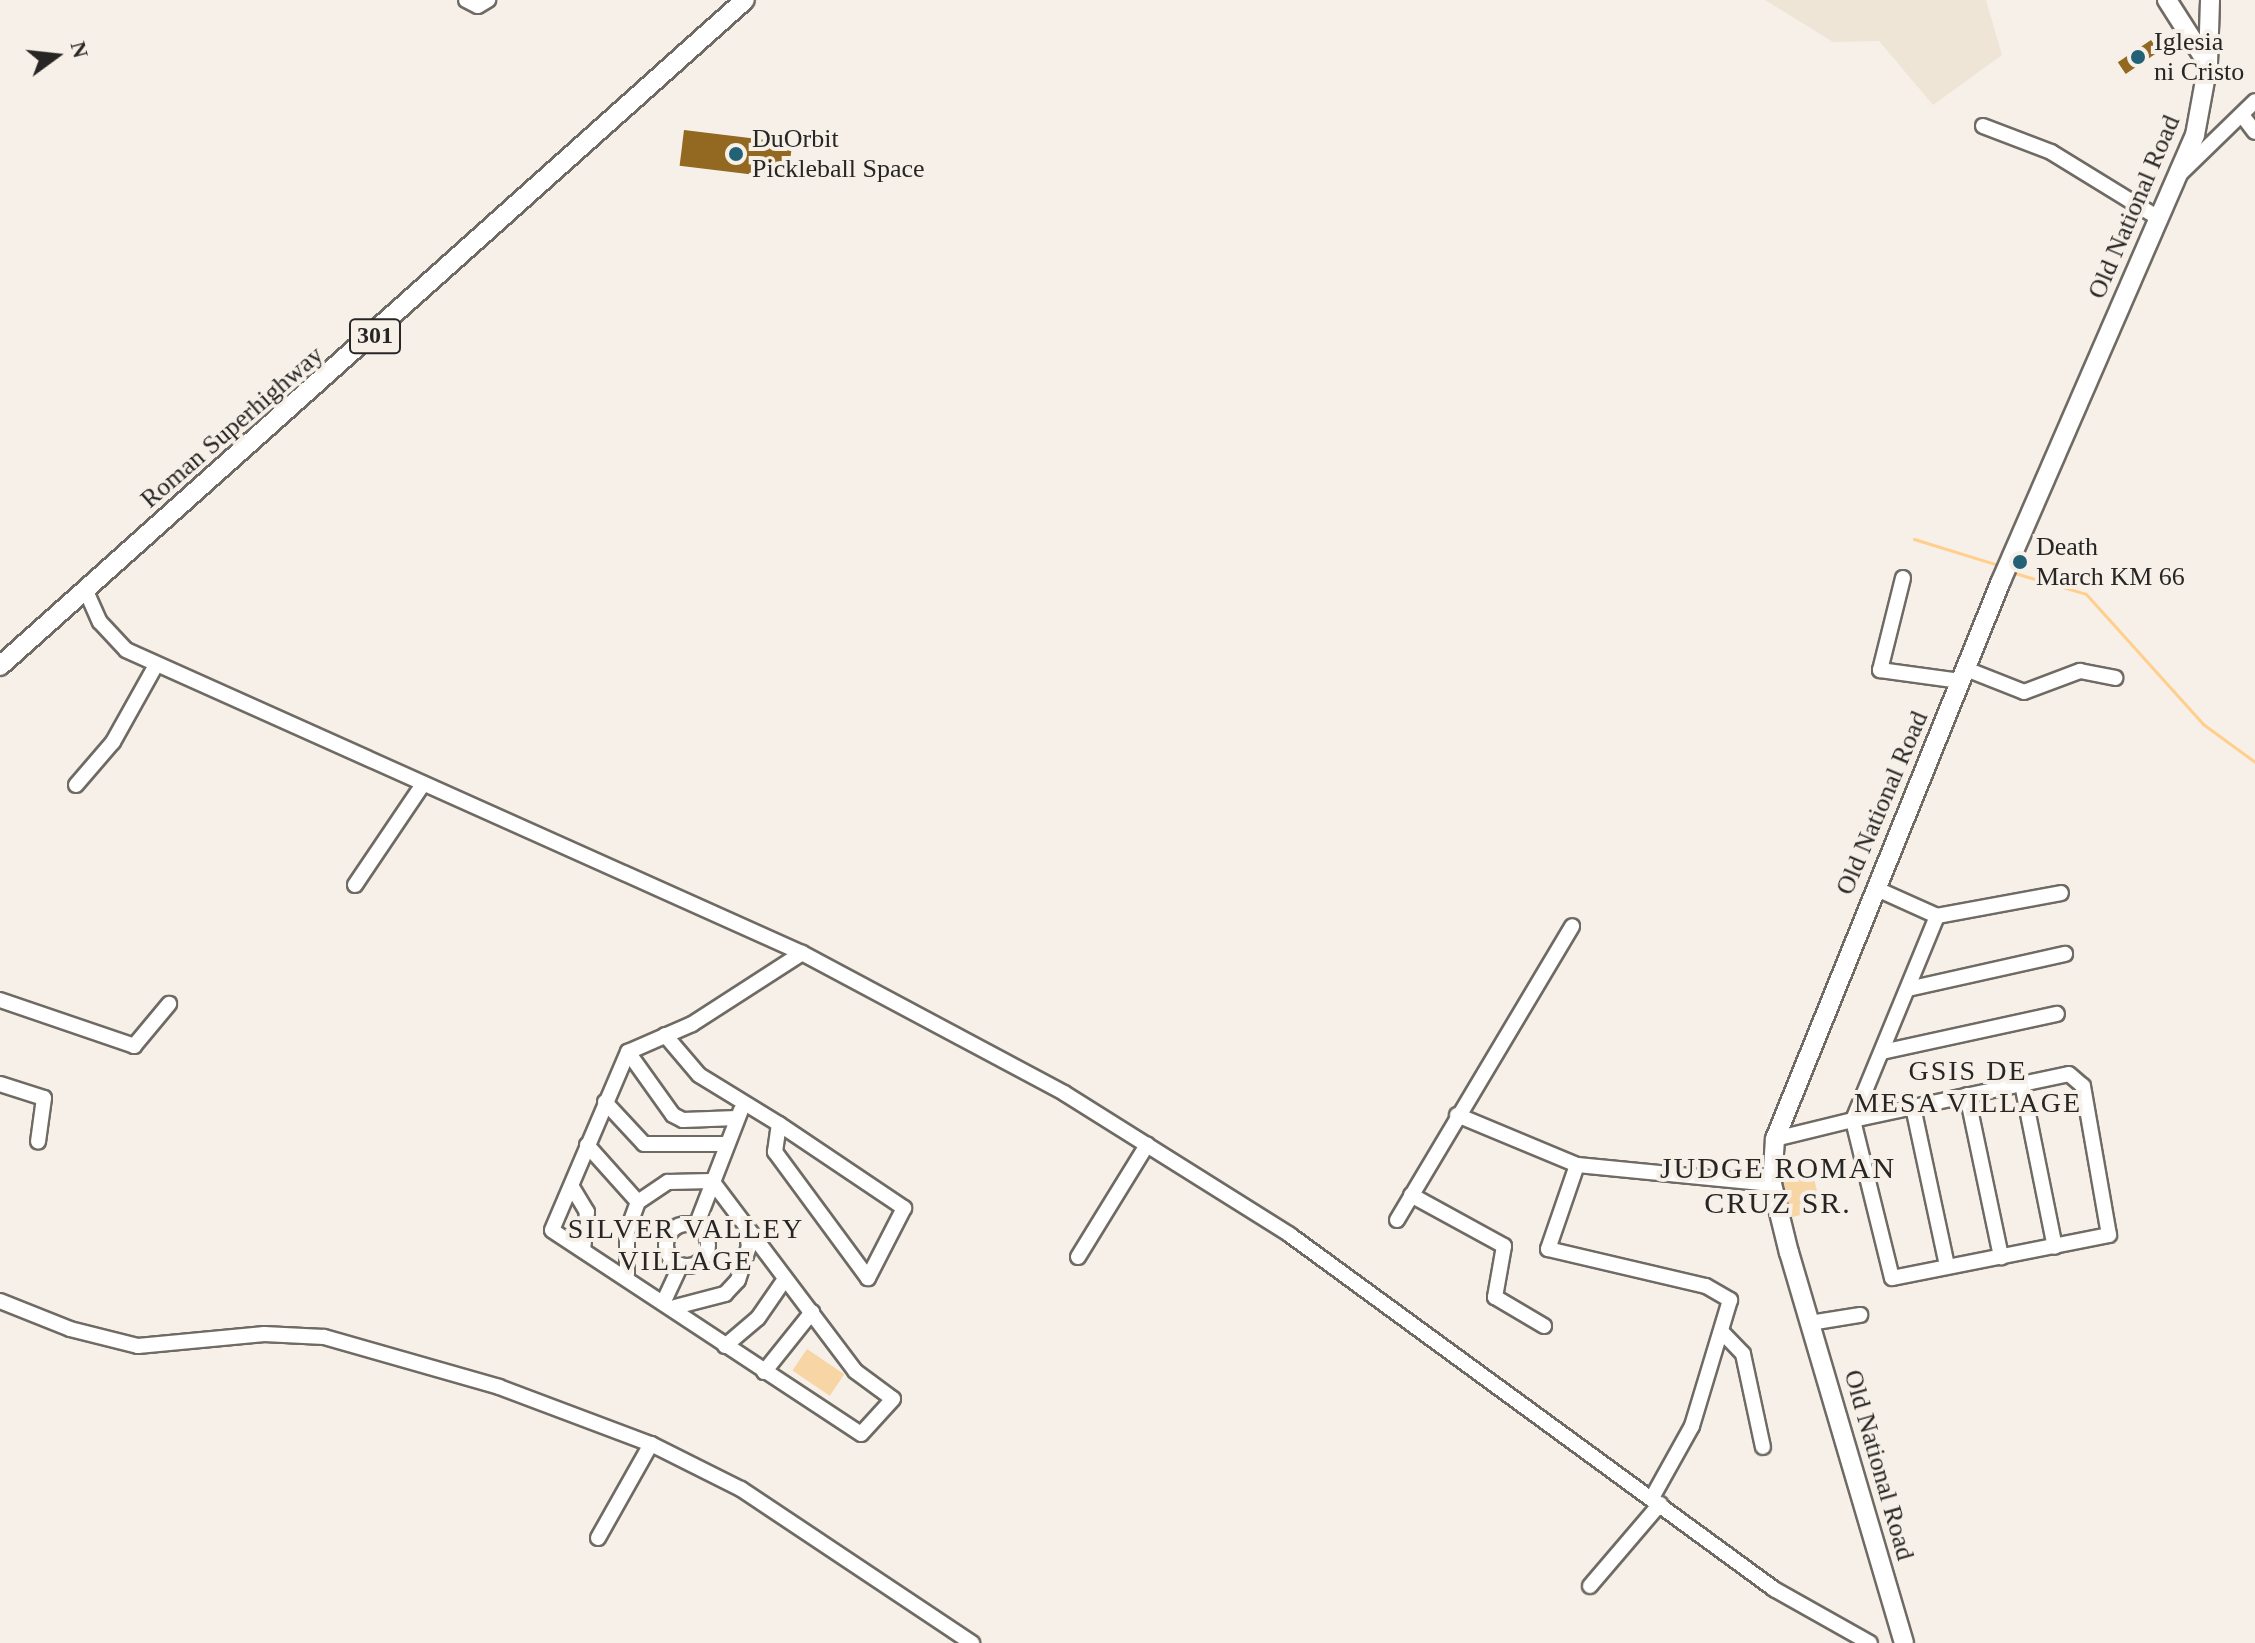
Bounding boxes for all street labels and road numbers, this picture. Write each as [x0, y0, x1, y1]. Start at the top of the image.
street label: Old National Road [2081, 111, 2187, 303]
road number: 301 [349, 316, 401, 356]
street label: Roman Superhighway [134, 339, 330, 515]
street label: Old National Road [1829, 707, 1935, 899]
street label: Old National Road [1837, 1366, 1921, 1564]

